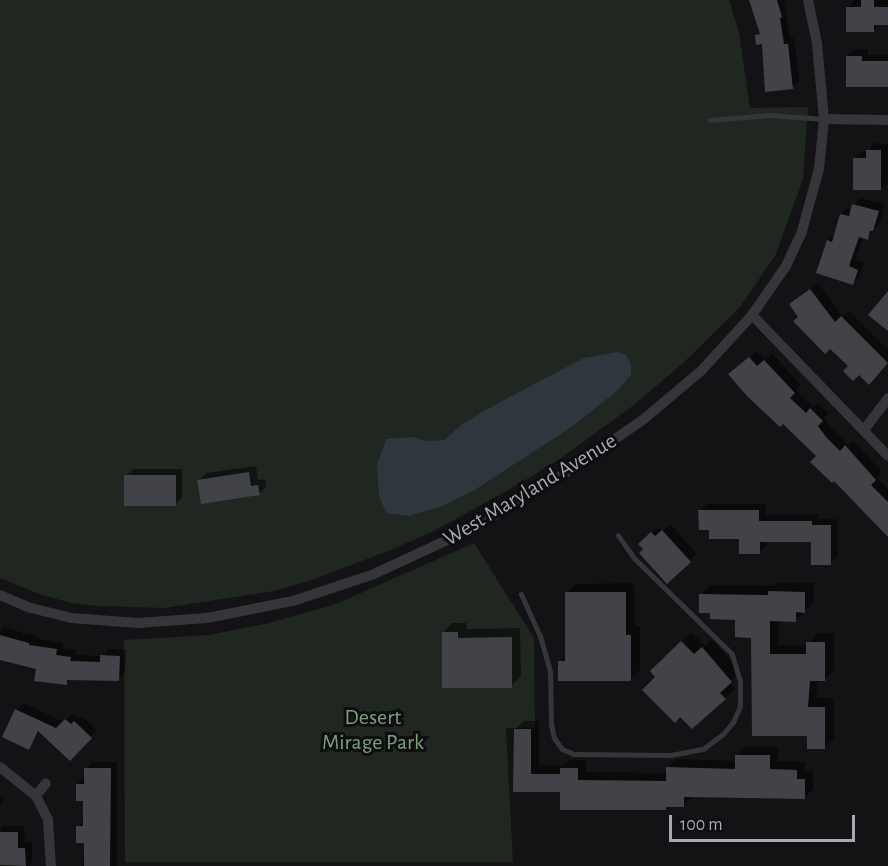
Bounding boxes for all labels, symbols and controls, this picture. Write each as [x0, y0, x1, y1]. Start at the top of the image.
street label: West Maryland Avenue [439, 428, 621, 552]
park label: Desert Mirage Park [322, 704, 424, 756]
scale bar [672, 803, 858, 841]
text: 100 m [680, 816, 723, 834]

